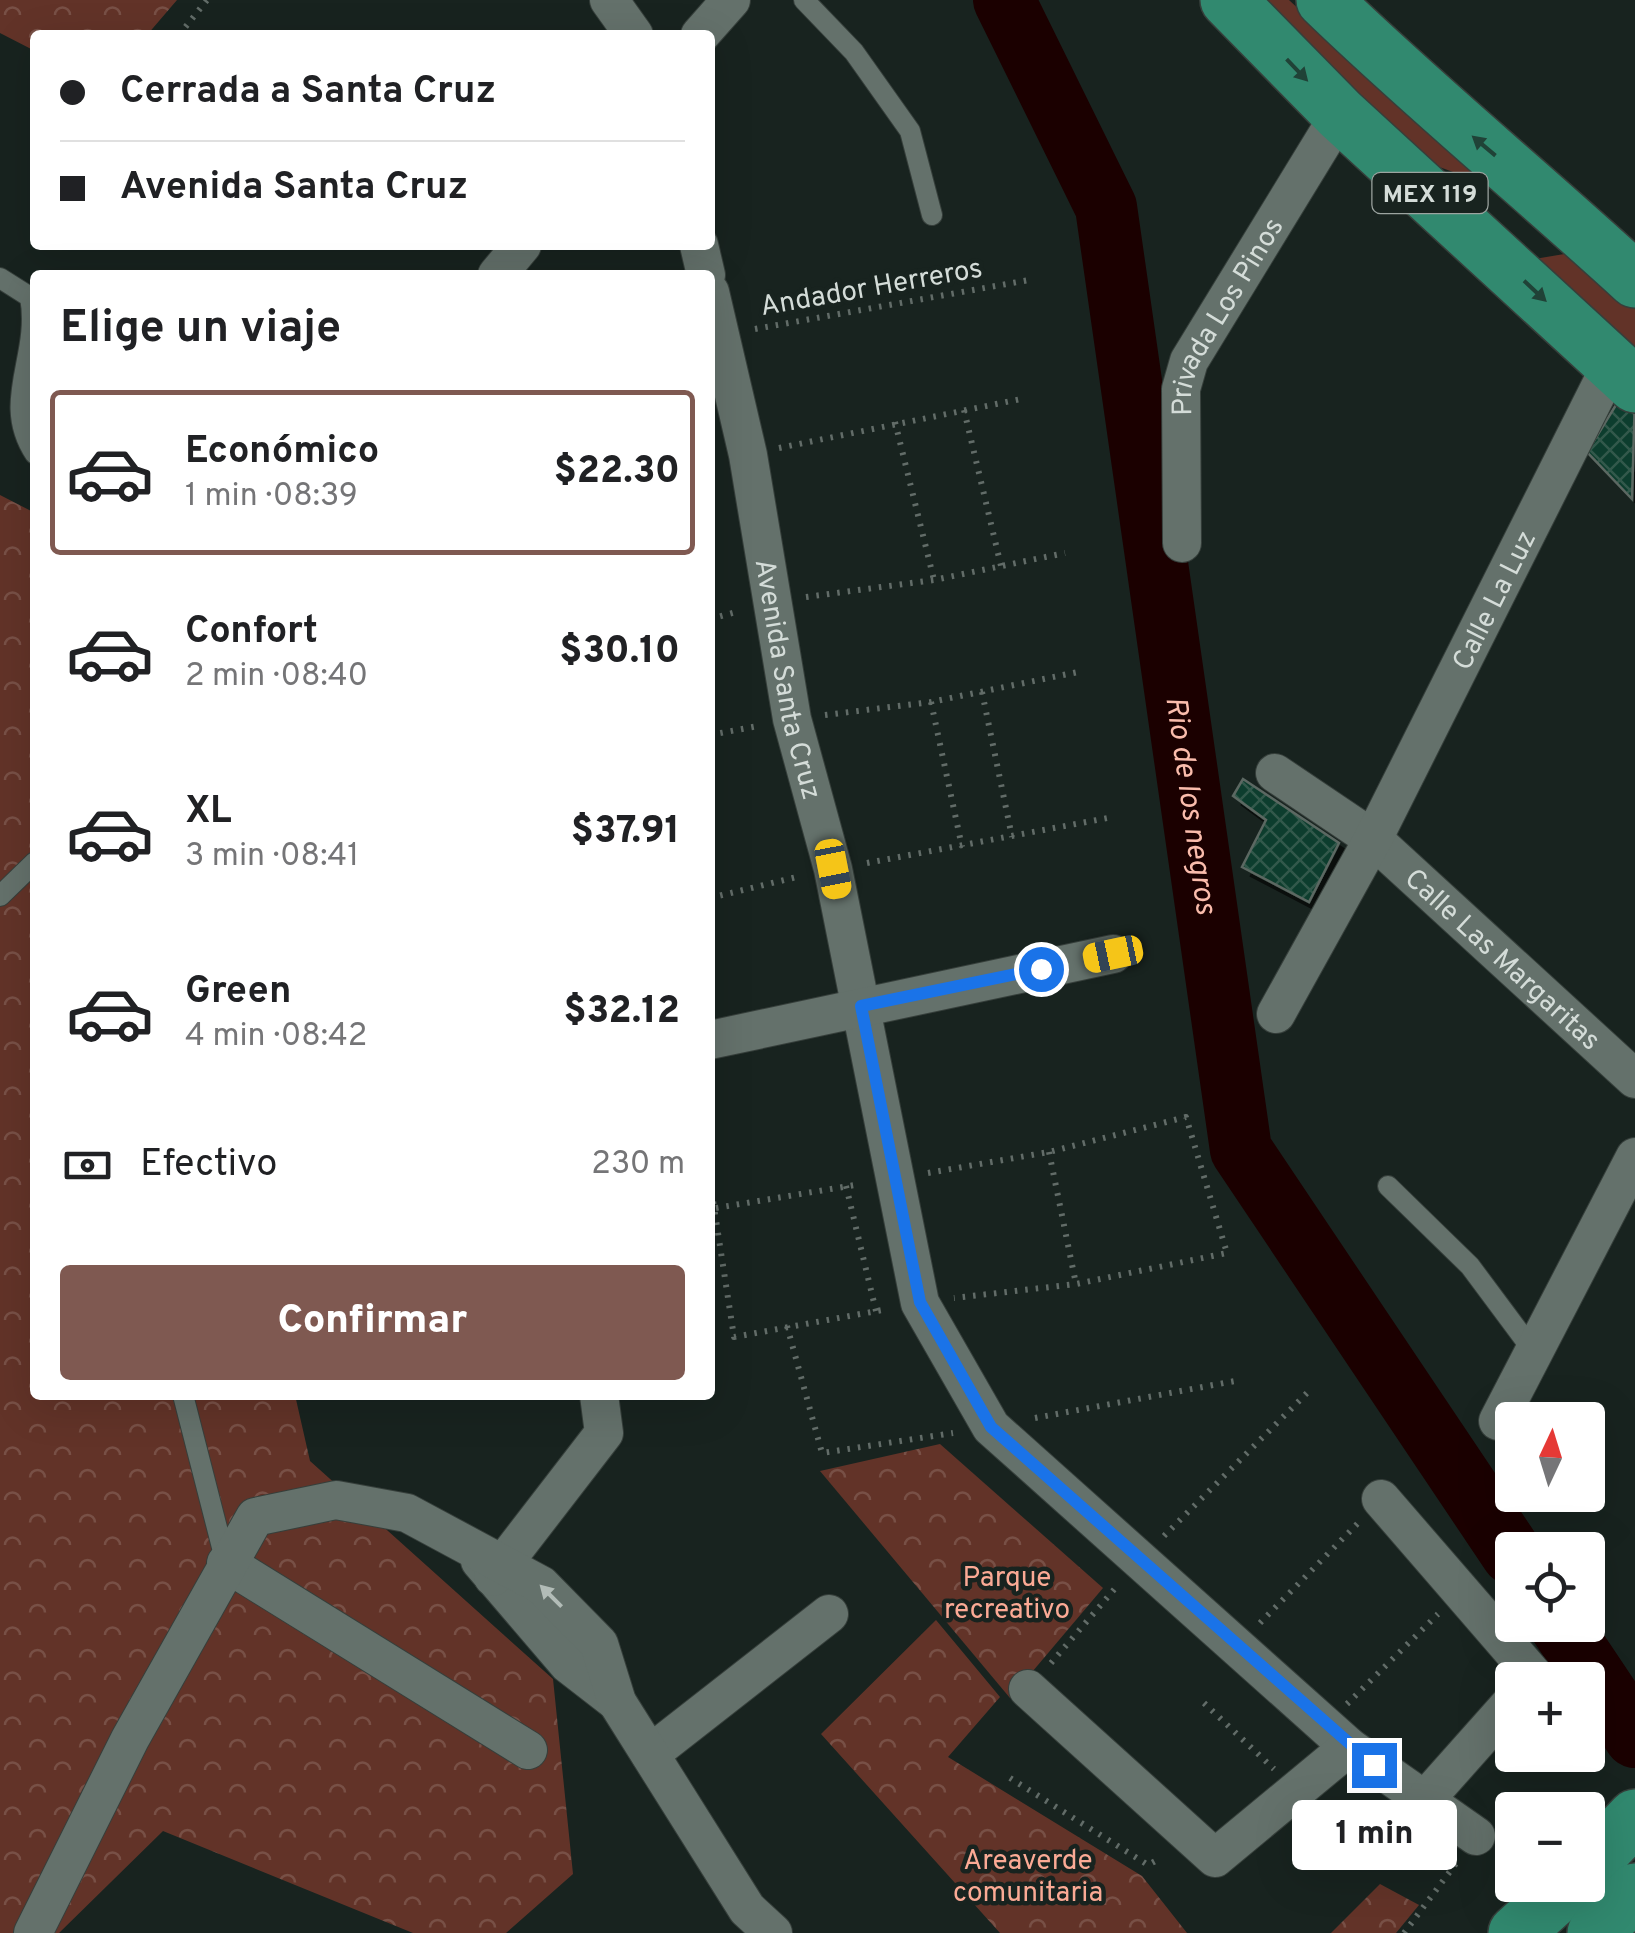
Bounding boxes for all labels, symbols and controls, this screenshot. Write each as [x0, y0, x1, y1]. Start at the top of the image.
one-way arrow [1284, 57, 1308, 81]
text: Cerrada a Santa Cruz [120, 68, 496, 117]
one-way arrow [1471, 135, 1496, 157]
text: Avenida Santa Cruz [120, 164, 468, 213]
road number: MEX 119 [1372, 173, 1488, 213]
street label: Privada Los Pinos [1166, 212, 1293, 416]
street label: Andador Herreros [758, 252, 985, 326]
one-way arrow [1522, 279, 1546, 302]
text: Elige un viaje [60, 301, 341, 358]
icon: car [65, 428, 155, 518]
text: Económico [185, 428, 379, 477]
text: $22.30 [554, 448, 680, 497]
text: 1 min · 08:39 [185, 477, 358, 517]
street label: Calle La Luz [1446, 525, 1546, 677]
street label: Avenida Santa Cruz [745, 556, 828, 804]
icon: car [65, 608, 155, 698]
text: Confort [185, 608, 318, 657]
text: $30.10 [559, 628, 680, 677]
text: 2 min · 08:40 [185, 657, 368, 697]
water label: Rio de los negros [1155, 694, 1223, 917]
icon: car [65, 788, 155, 878]
text: XL [185, 788, 232, 837]
text: $37.91 [571, 808, 680, 857]
text: 3 min · 08:41 [185, 837, 359, 877]
car [813, 837, 853, 901]
street label: Calle Las Margaritas [1396, 862, 1607, 1060]
car [1081, 933, 1145, 975]
route start [1019, 947, 1064, 992]
icon: car [65, 968, 155, 1058]
text: Green [185, 968, 291, 1017]
text: $32.12 [563, 988, 680, 1037]
text: 4 min · 08:42 [185, 1017, 367, 1057]
icon: cash [60, 1138, 115, 1193]
text: Efectivo [140, 1141, 278, 1190]
text: 230 m [591, 1145, 685, 1185]
button: Confirmar [60, 1265, 685, 1380]
north arrow [1495, 1402, 1605, 1512]
map controls [1495, 1402, 1605, 1902]
button: locate [1495, 1532, 1605, 1642]
park label: Parque recreativo [944, 1561, 1070, 1629]
one-way arrow [540, 1584, 564, 1608]
button: + [1495, 1662, 1605, 1772]
route end [1352, 1743, 1397, 1788]
button: − [1495, 1792, 1605, 1902]
callout: 1 min [1292, 1800, 1456, 1870]
text: 1 min [1335, 1815, 1414, 1855]
park label: Areaverde comunitaria [953, 1844, 1103, 1912]

